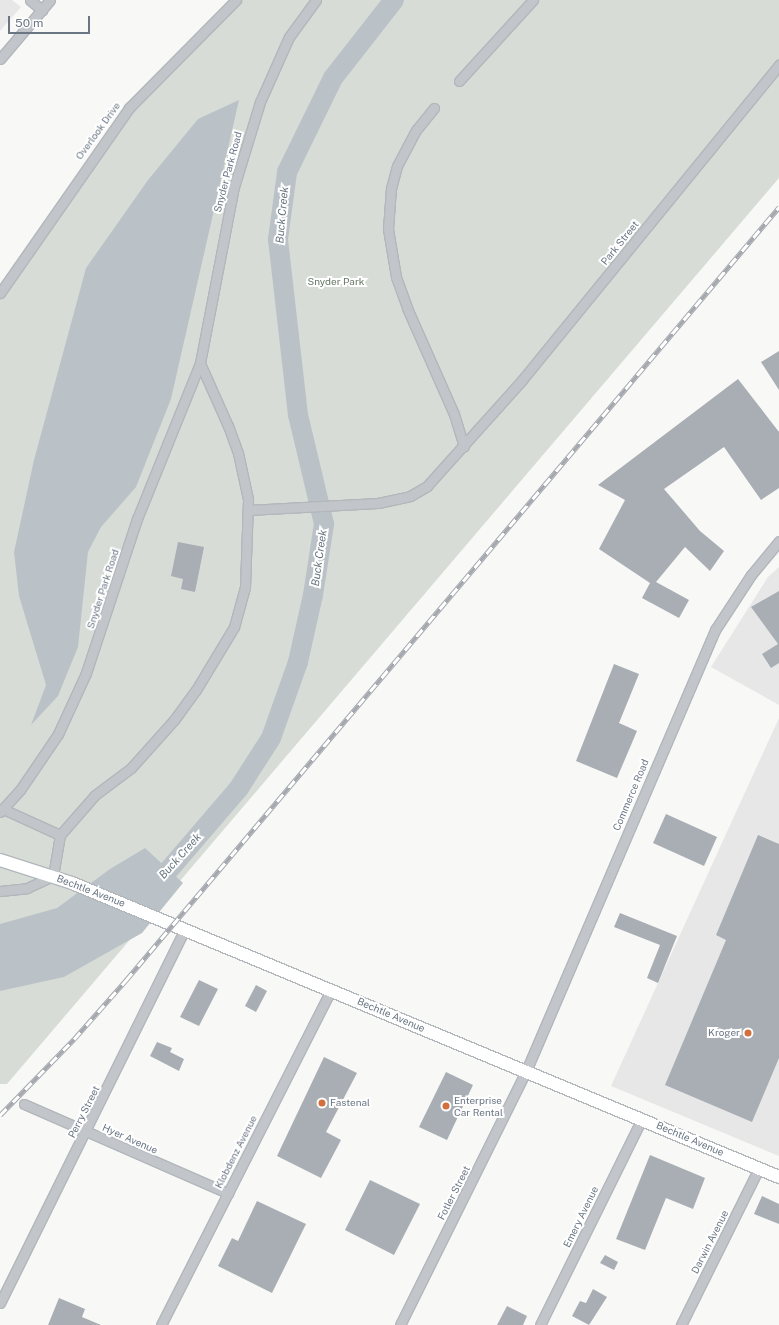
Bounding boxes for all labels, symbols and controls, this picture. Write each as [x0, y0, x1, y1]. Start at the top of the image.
scale bar [10, 8, 92, 34]
text: 50 m [15, 16, 43, 30]
street label: Overlook Drive [73, 100, 123, 162]
street label: Snyder Park Road [211, 130, 245, 214]
water label: Buck Creek [273, 186, 291, 244]
street label: Park Street [599, 219, 641, 267]
park label: Snyder Park [308, 276, 364, 288]
water label: Buck Creek [309, 529, 329, 587]
street label: Snyder Park Road [84, 548, 122, 630]
street label: Commerce Road [611, 757, 651, 833]
water label: Buck Creek [156, 830, 204, 882]
street label: Bechtle Avenue [55, 872, 127, 910]
street label: Bechtle Avenue [355, 995, 427, 1035]
place label: Kroger [708, 1027, 740, 1039]
marker: Kroger [743, 1028, 753, 1038]
street label: Perry Street [66, 1084, 102, 1140]
place label: Enterprise Car Rental [454, 1094, 503, 1118]
place label: Fastenal [330, 1097, 370, 1109]
marker: Fastenal [317, 1098, 327, 1108]
marker: Enterprise Car Rental [441, 1101, 451, 1111]
street label: Klobdenz Avenue [212, 1114, 260, 1190]
street label: Bechtle Avenue [654, 1119, 726, 1159]
street label: Hyer Avenue [100, 1121, 160, 1157]
street label: Fotler Street [435, 1164, 473, 1222]
street label: Emery Avenue [561, 1184, 601, 1250]
street label: Darwin Avenue [689, 1208, 731, 1276]

